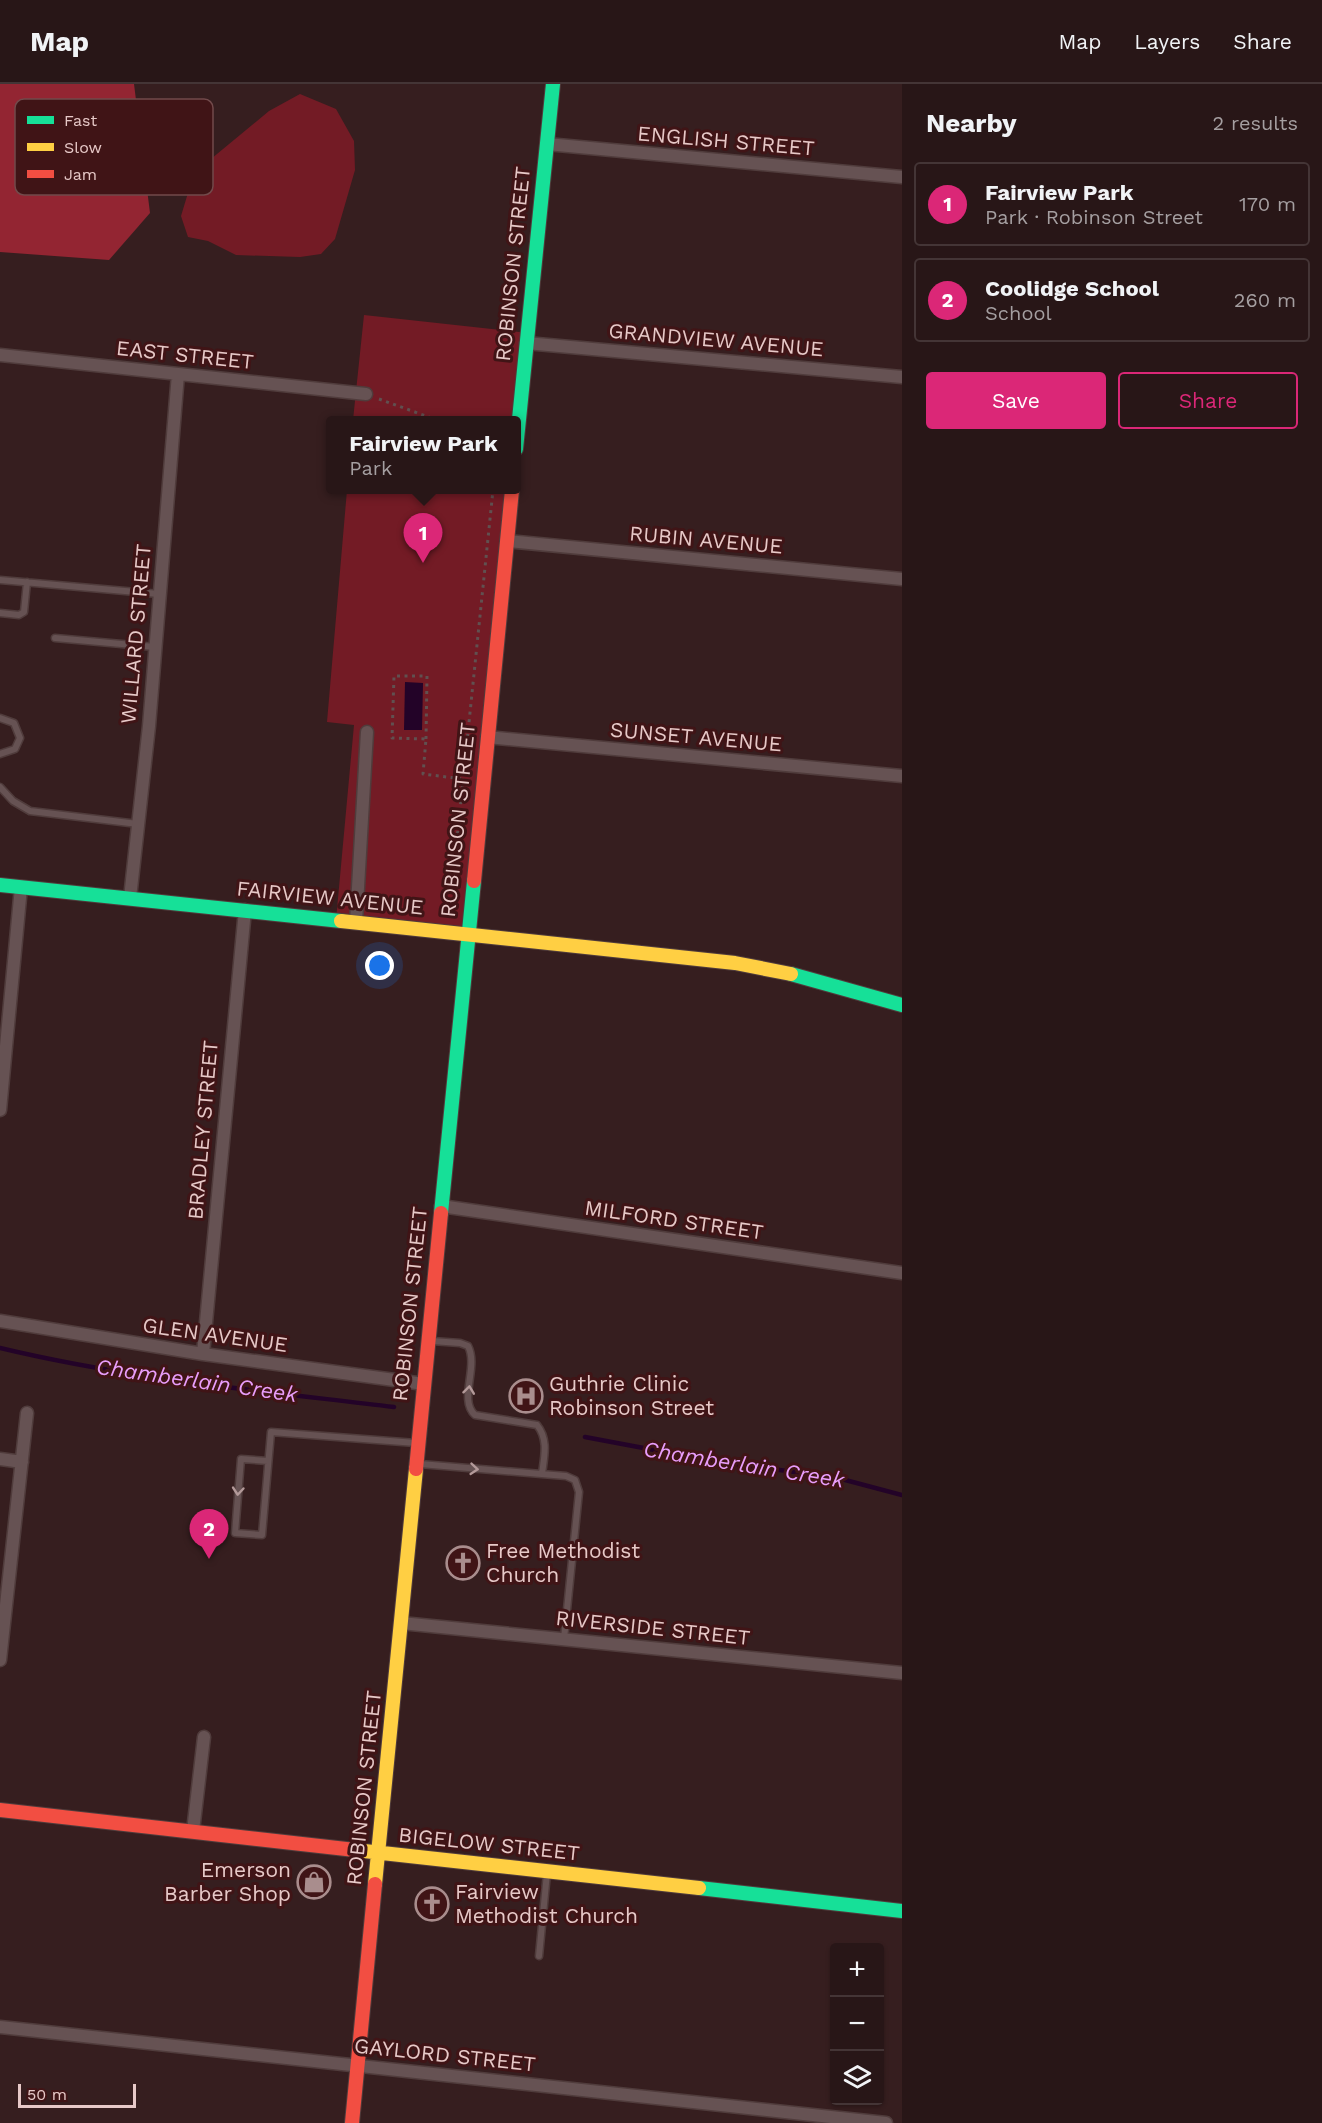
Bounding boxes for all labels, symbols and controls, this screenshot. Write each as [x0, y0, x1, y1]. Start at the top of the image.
text: Map [30, 25, 89, 58]
text: Map [1058, 29, 1101, 54]
text: Layers [1134, 29, 1200, 54]
text: Share [1233, 29, 1292, 54]
legend [15, 99, 213, 195]
text: Nearby [926, 108, 1017, 138]
text: Fast [64, 111, 97, 130]
text: 2 results [1213, 111, 1298, 135]
street label: ENGLISH STREET [636, 120, 816, 161]
text: Slow [64, 138, 102, 157]
text: Jam [64, 165, 97, 184]
street label: ROBINSON STREET [490, 165, 535, 363]
text: Fairview Park [985, 180, 1133, 205]
text: 1 [943, 192, 952, 216]
text: 170 m [1239, 192, 1296, 216]
text: Park · Robinson Street [985, 205, 1203, 229]
text: Coolidge School [985, 276, 1159, 301]
text: 2 [942, 288, 953, 312]
text: 260 m [1234, 288, 1296, 312]
text: School [985, 301, 1052, 325]
street label: GRANDVIEW AVENUE [607, 318, 825, 361]
street label: EAST STREET [115, 335, 255, 374]
button: Save [926, 372, 1106, 429]
button: Share [1118, 372, 1298, 429]
popup [326, 416, 521, 494]
text: Fairview Park [349, 431, 498, 456]
text: Park [349, 456, 392, 480]
pin: 1 [404, 514, 442, 563]
street label: RUBIN AVENUE [628, 520, 784, 559]
street label: WILLARD STREET [115, 543, 156, 725]
street label: SUNSET AVENUE [609, 717, 783, 756]
street label: ROBINSON STREET [435, 721, 480, 919]
street label: FAIRVIEW AVENUE [235, 875, 425, 920]
your location [365, 951, 394, 980]
street label: BRADLEY STREET [182, 1039, 223, 1221]
street label: MILFORD STREET [583, 1195, 765, 1244]
street label: ROBINSON STREET [387, 1205, 432, 1403]
street label: GLEN AVENUE [141, 1312, 289, 1357]
water label: Chamberlain Creek [95, 1354, 300, 1407]
place label: Guthrie Clinic Robinson Street [549, 1371, 714, 1420]
hospital icon: Guthrie Clinic Robinson Street [508, 1378, 544, 1414]
one-way arrow [463, 1385, 475, 1395]
water label: Chamberlain Creek [642, 1436, 847, 1493]
one-way arrow [470, 1462, 479, 1475]
one-way arrow [232, 1486, 245, 1495]
pin: 2 [190, 1510, 228, 1559]
place label: Free Methodist Church [486, 1538, 640, 1587]
church icon: Free Methodist Church [445, 1545, 481, 1581]
street label: RIVERSIDE STREET [555, 1605, 752, 1650]
street label: ROBINSON STREET [341, 1689, 386, 1887]
street label: BIGELOW STREET [397, 1822, 581, 1865]
place label: Emerson Barber Shop [164, 1857, 291, 1906]
shop icon: Emerson Barber Shop [296, 1864, 332, 1900]
place label: Fairview Methodist Church [455, 1879, 638, 1928]
church icon: Fairview Methodist Church [414, 1886, 450, 1922]
map controls [830, 1943, 884, 2105]
button: + [830, 1943, 884, 1997]
button: − [830, 1997, 884, 2051]
street label: GAYLORD STREET [353, 2033, 537, 2076]
button: layers [830, 2051, 884, 2105]
scale bar [18, 2081, 136, 2108]
text: 50 m [27, 2085, 67, 2104]

